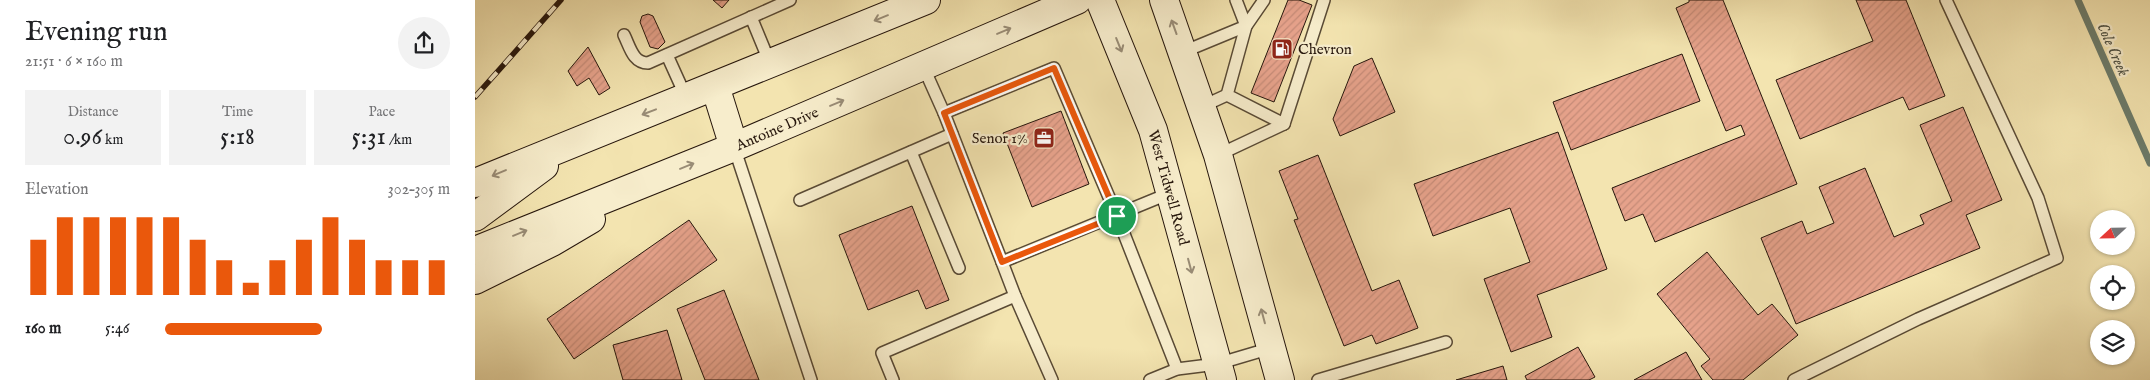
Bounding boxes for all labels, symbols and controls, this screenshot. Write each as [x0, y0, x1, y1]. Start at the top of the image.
one-way arrow [874, 14, 889, 24]
text: Evening run [25, 15, 168, 50]
button: share [398, 17, 450, 69]
one-way arrow [1169, 19, 1178, 35]
water label: Cole Creek [2092, 20, 2133, 80]
one-way arrow [996, 26, 1011, 35]
one-way arrow [1114, 37, 1124, 52]
fuel station icon: Chevron [1270, 37, 1294, 61]
place label: Chevron [1298, 40, 1352, 59]
text: 21:51 · 6 × 160 m [25, 52, 123, 72]
one-way arrow [829, 97, 844, 107]
text: Distance [68, 103, 118, 121]
text: Time [222, 103, 253, 121]
text: Pace [369, 103, 395, 121]
street label: Antoine Drive [732, 103, 822, 156]
one-way arrow [642, 108, 657, 117]
text: 0.96 [63, 121, 102, 153]
text: 5:18 [220, 121, 255, 153]
text: 5:31 [352, 121, 386, 153]
office icon: Senor 1% [1032, 126, 1056, 150]
street label: West Tidwell Road [1143, 128, 1194, 248]
place label: Senor 1% [972, 129, 1028, 148]
text: km [102, 131, 123, 149]
text: /km [386, 131, 412, 149]
one-way arrow [679, 161, 694, 170]
one-way arrow [492, 168, 507, 178]
text: Elevation [25, 180, 88, 200]
text: 302–305 m [388, 180, 450, 200]
pin [1096, 195, 1138, 237]
icon: arrive [1103, 202, 1131, 230]
north arrow [2090, 210, 2135, 255]
map controls [2090, 210, 2135, 365]
one-way arrow [512, 228, 527, 237]
one-way arrow [1186, 257, 1196, 273]
button: locate [2090, 265, 2135, 310]
one-way arrow [1257, 309, 1267, 325]
text: 160 m [25, 319, 61, 339]
text: 5:46 [105, 319, 130, 339]
button: layers [2090, 320, 2135, 365]

